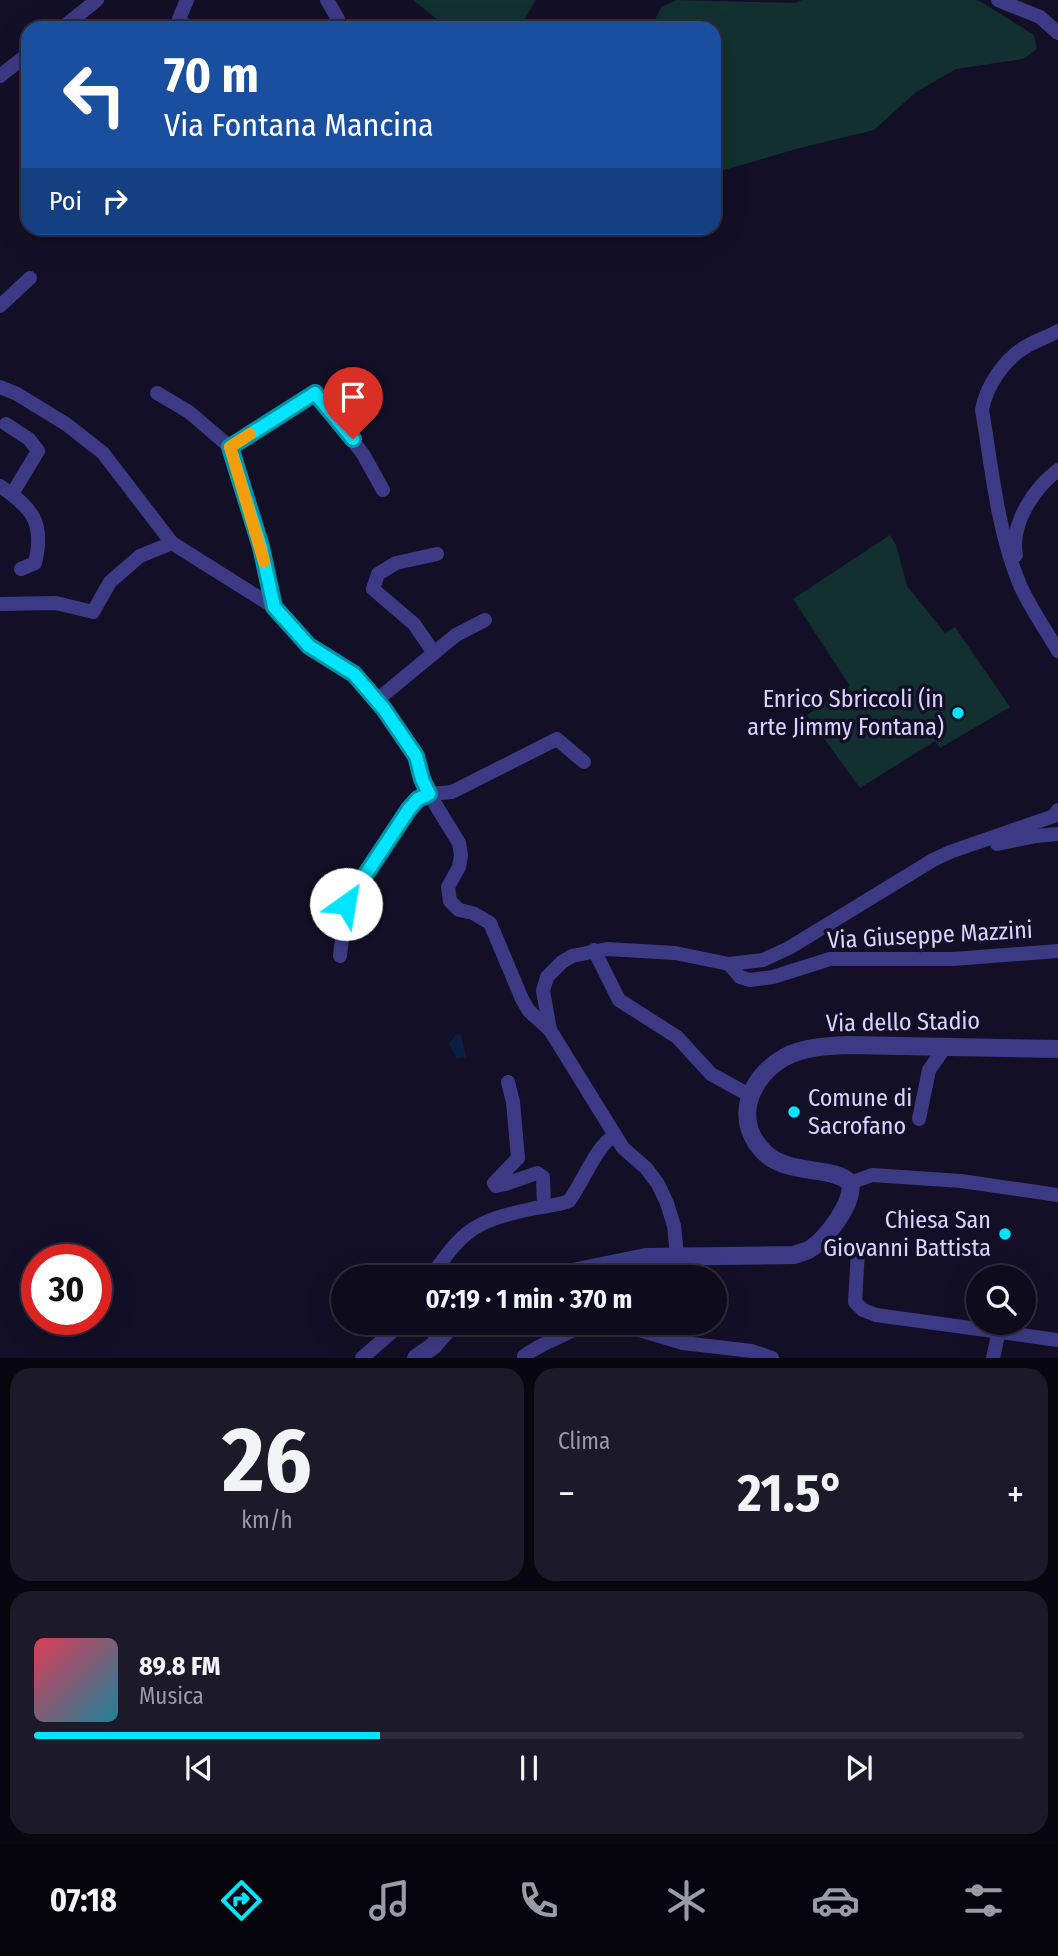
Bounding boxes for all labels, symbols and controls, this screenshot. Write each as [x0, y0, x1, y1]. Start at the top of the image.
text: 70 m [164, 46, 259, 105]
icon: left [49, 49, 140, 140]
text: Via Fontana Mancina [164, 106, 434, 144]
icon: right [96, 182, 134, 220]
text: Poi [49, 186, 82, 217]
pin [323, 367, 383, 439]
icon: arrive [334, 378, 372, 416]
place label: Enrico Sbriccoli (in arte Jimmy Fontana) [747, 685, 944, 741]
marker: Enrico Sbriccoli (in arte Jimmy Fontana) [950, 705, 966, 721]
position arrow [309, 867, 383, 941]
street label: Via Giuseppe Mazzini [827, 916, 1033, 954]
street label: Via dello Stadio [826, 1007, 980, 1037]
place label: Comune di Sacrofano [808, 1084, 912, 1140]
marker: Comune di Sacrofano [786, 1104, 802, 1120]
place label: Chiesa San Giovanni Battista [823, 1206, 991, 1262]
marker: Chiesa San Giovanni Battista [997, 1226, 1013, 1242]
speed limit sign: 30 [21, 1244, 112, 1335]
map controls [966, 1265, 1036, 1335]
button: search [966, 1265, 1036, 1335]
text: 07:19 · 1 min · 370 m [426, 1284, 632, 1315]
text: 26 [222, 1406, 312, 1515]
text: Clima [558, 1427, 610, 1455]
text: 21.5° [737, 1462, 844, 1525]
text: − [558, 1471, 575, 1517]
text: + [1007, 1471, 1024, 1517]
text: km/h [241, 1506, 293, 1534]
text: 89.8 FM [139, 1651, 220, 1682]
text: Musica [139, 1682, 204, 1710]
icon: previous [180, 1749, 218, 1787]
icon: pause [510, 1749, 548, 1787]
icon: next [840, 1749, 878, 1787]
icon: directions [217, 1876, 266, 1925]
icon: music [365, 1876, 414, 1925]
icon: phone [514, 1876, 563, 1925]
icon: climate [662, 1876, 711, 1925]
icon: car [811, 1876, 860, 1925]
icon: filters [959, 1876, 1008, 1925]
text: 07:18 [50, 1881, 117, 1919]

